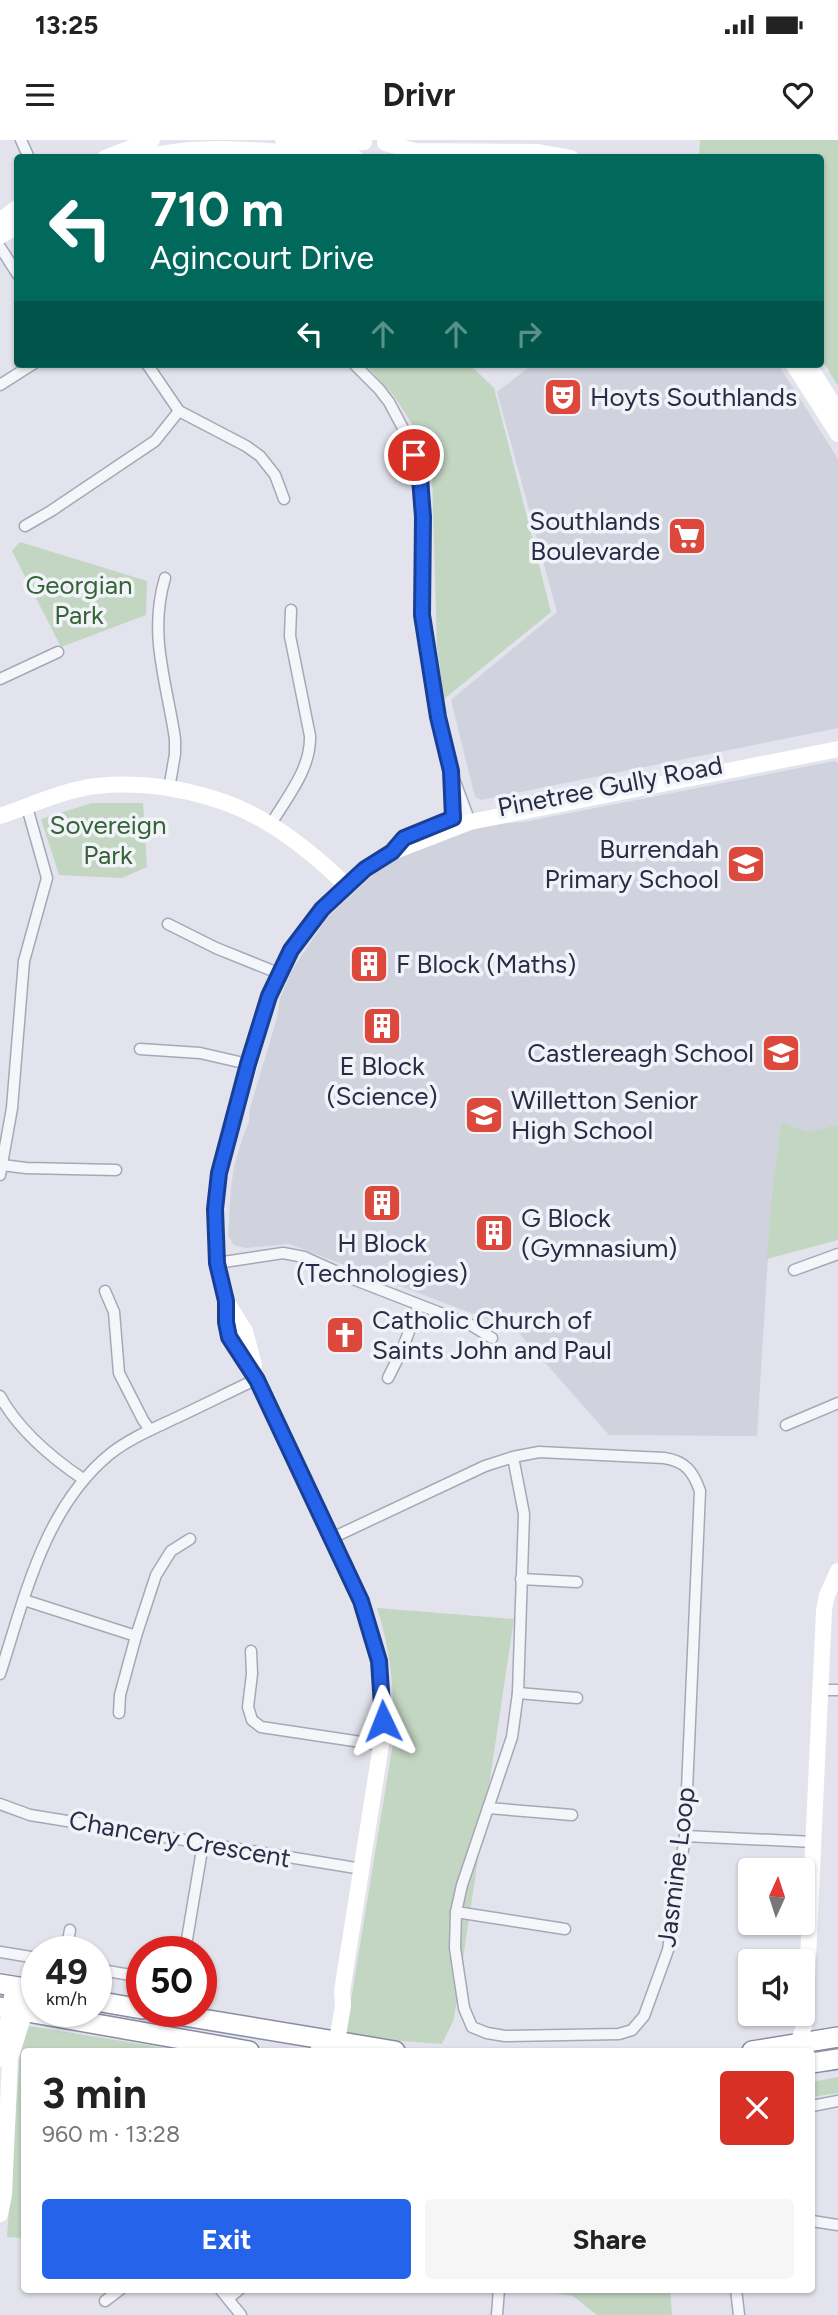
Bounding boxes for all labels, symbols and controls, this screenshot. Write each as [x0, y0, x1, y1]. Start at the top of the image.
text: 13:25 [35, 9, 98, 41]
icon: menu [21, 76, 59, 114]
text: Drivr [383, 76, 455, 114]
icon: heart [779, 76, 817, 114]
text: 710 m [150, 179, 284, 238]
icon: left [35, 182, 126, 273]
text: Agincourt Drive [150, 239, 374, 277]
icon: left [291, 315, 329, 353]
icon: ahead [364, 315, 402, 353]
icon: ahead [437, 315, 475, 353]
icon: right [510, 315, 548, 353]
theatre icon: Hoyts Southlands [542, 376, 584, 418]
place label: Hoyts Southlands [590, 381, 797, 413]
pin [384, 425, 444, 485]
icon: arrive [395, 436, 433, 474]
place label: Southlands Boulevarde [529, 505, 660, 567]
supermarket icon: Southlands Boulevarde [666, 515, 708, 557]
park label: Georgian Park [26, 569, 132, 631]
street label: Pinetree Gully Road [495, 748, 725, 824]
park label: Sovereign Park [50, 809, 166, 871]
place label: Burrendah Primary School [545, 833, 719, 895]
school or university icon: Burrendah Primary School [725, 843, 767, 885]
building icon: F Block (Maths) [348, 943, 390, 985]
place label: F Block (Maths) [396, 948, 576, 980]
building icon: E Block (Science) [361, 1005, 403, 1047]
school or university icon: Castlereagh School [760, 1032, 802, 1074]
place label: Castlereagh School [527, 1037, 754, 1069]
place label: E Block (Science) [326, 1050, 438, 1112]
place label: Willetton Senior High School [511, 1084, 698, 1146]
school or university icon: Willetton Senior High School [463, 1094, 505, 1136]
building icon: H Block (Technologies) [361, 1182, 403, 1224]
place label: G Block (Gymnasium) [521, 1202, 677, 1264]
building icon: G Block (Gymnasium) [473, 1212, 515, 1254]
place label: H Block (Technologies) [296, 1227, 468, 1289]
place label: Catholic Church of Saints John and Paul [372, 1304, 612, 1366]
church icon: Catholic Church of Saints John and Paul [324, 1314, 366, 1356]
position arrow [346, 1684, 420, 1758]
street label: Jasmine Loop [650, 1785, 702, 1949]
street label: Chancery Crescent [67, 1804, 294, 1874]
north arrow [738, 1858, 816, 1936]
map controls [738, 1858, 815, 2026]
speed limit sign: 50 [126, 1936, 217, 2027]
button: sound [738, 1949, 815, 2026]
text: 49 [45, 1951, 88, 1993]
text: km/h [46, 1988, 87, 2010]
text: 3 min [42, 2068, 147, 2119]
button: close [720, 2071, 794, 2145]
text: 960 m · 13:28 [42, 2120, 180, 2148]
button: Exit [42, 2199, 411, 2279]
button: Share [425, 2199, 794, 2279]

